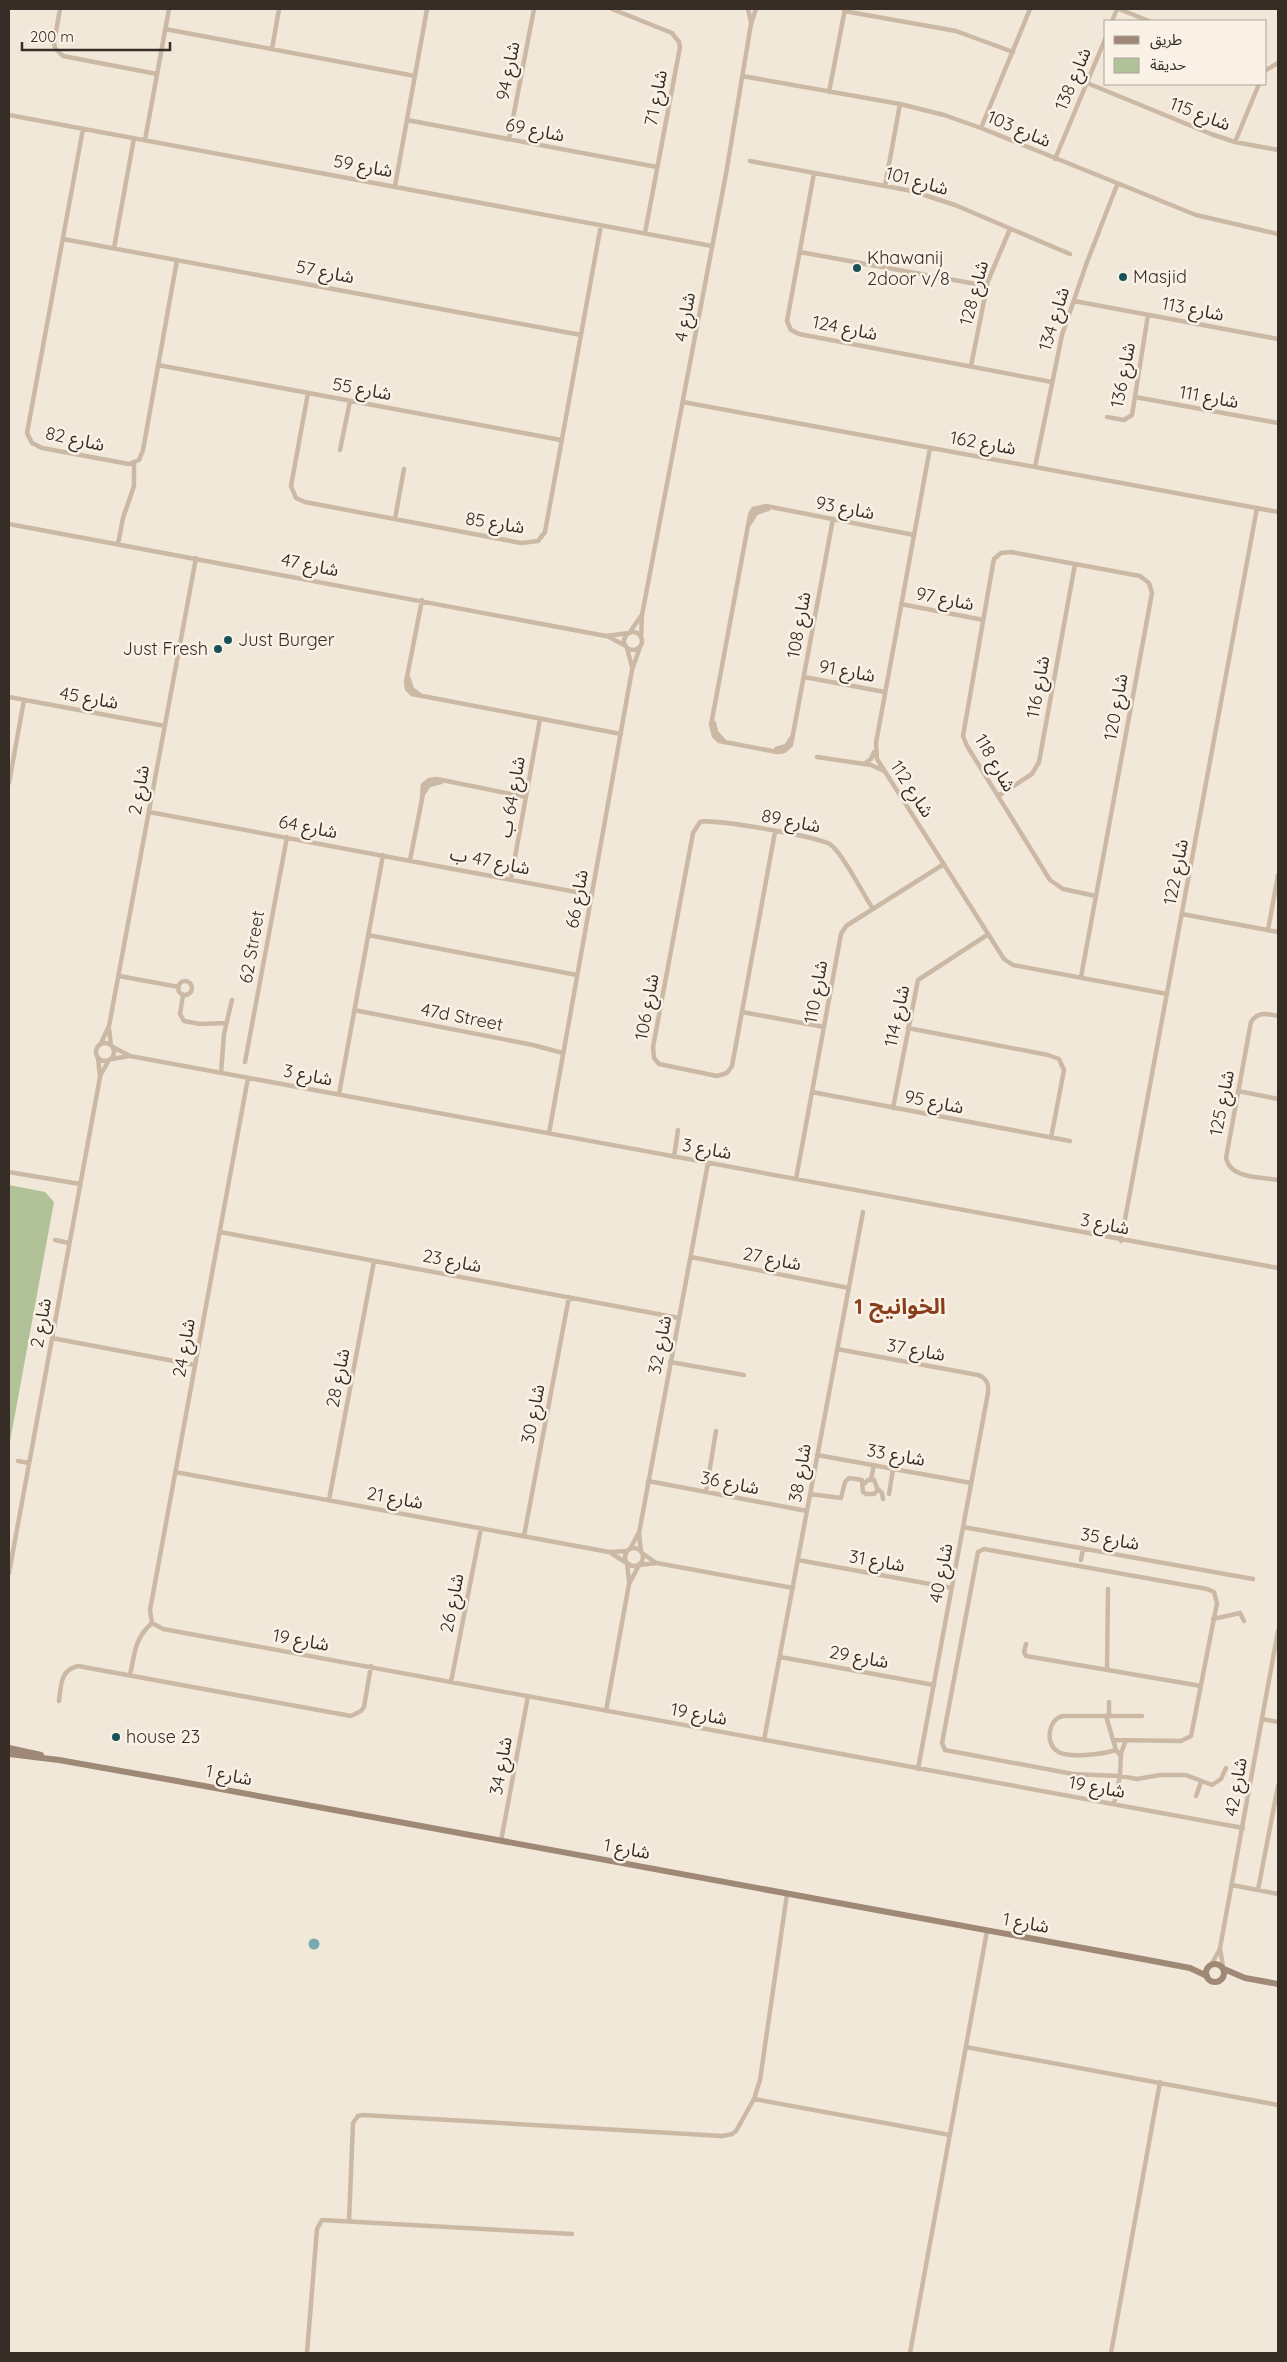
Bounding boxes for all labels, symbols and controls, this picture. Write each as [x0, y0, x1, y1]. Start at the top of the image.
scale bar [22, 20, 170, 52]
legend [1104, 20, 1267, 85]
text: 200 m [30, 27, 74, 46]
text: طريق [1150, 30, 1182, 50]
street label: شارع 94 [491, 39, 527, 103]
street label: شارع 138 [1049, 44, 1099, 115]
text: حديقة [1150, 55, 1186, 74]
street label: شارع 71 [639, 68, 675, 129]
street label: شارع 115 [1166, 91, 1234, 138]
street label: شارع 103 [983, 105, 1054, 155]
street label: شارع 69 [503, 113, 567, 149]
street label: شارع 59 [331, 149, 395, 185]
street label: شارع 101 [882, 161, 951, 203]
place label: Khawanij 2door v/8 [867, 246, 950, 290]
street label: شارع 57 [293, 255, 356, 291]
street label: شارع 128 [954, 258, 996, 329]
marker: Khawanij 2door v/8 [851, 262, 863, 274]
place label: Masjid [1133, 265, 1187, 288]
marker: Masjid [1117, 271, 1129, 283]
street label: شارع 134 [1033, 284, 1077, 354]
street label: شارع 4 [669, 291, 703, 344]
street label: شارع 113 [1160, 291, 1226, 329]
street label: شارع 124 [810, 310, 880, 348]
street label: شارع 136 [1105, 340, 1143, 410]
street label: شارع 55 [330, 372, 393, 408]
street label: شارع 111 [1177, 380, 1241, 416]
street label: شارع 82 [43, 421, 107, 459]
street label: شارع 162 [948, 425, 1018, 463]
street label: شارع 93 [813, 491, 876, 527]
street label: شارع 85 [463, 506, 526, 541]
street label: شارع 47 [279, 548, 341, 584]
street label: شارع 97 [913, 582, 976, 618]
street label: شارع 108 [781, 590, 819, 660]
place label: Just Burger [238, 628, 335, 651]
marker: Just Burger [222, 634, 234, 646]
place label: Just Fresh [123, 637, 208, 660]
marker: Just Fresh [212, 643, 224, 655]
street label: شارع 91 [817, 654, 877, 690]
street label: شارع 116 [1021, 654, 1057, 720]
street label: شارع 120 [1098, 672, 1136, 743]
street label: شارع 45 [57, 681, 120, 717]
street label: شارع 118 [967, 730, 1021, 797]
street label: شارع 64 ب [493, 754, 533, 840]
street label: شارع 112 [883, 756, 939, 823]
street label: شارع 2 [123, 763, 157, 817]
street label: شارع 89 [759, 804, 823, 840]
street label: شارع 64 [276, 810, 339, 846]
street label: شارع 122 [1158, 837, 1196, 907]
street label: شارع 47 ب [448, 841, 532, 882]
street label: شارع 66 [560, 868, 596, 931]
street label: 62 Street [234, 909, 269, 985]
street label: شارع 110 [799, 958, 835, 1026]
street label: شارع 106 [629, 972, 667, 1042]
street label: شارع 114 [879, 983, 917, 1050]
street label: 47d Street [419, 997, 505, 1036]
street label: شارع 3 [281, 1059, 335, 1093]
street label: شارع 125 [1204, 1068, 1242, 1138]
street label: شارع 95 [902, 1085, 966, 1121]
street label: شارع 3 [680, 1133, 733, 1167]
street label: شارع 3 [1078, 1208, 1132, 1242]
street label: شارع 27 [740, 1242, 803, 1278]
street label: شارع 23 [420, 1244, 483, 1280]
district label: الخوانيج 1 [854, 1292, 946, 1323]
street label: شارع 2 [25, 1296, 59, 1350]
street label: شارع 32 [643, 1314, 679, 1377]
street label: شارع 24 [167, 1317, 203, 1380]
street label: شارع 37 [885, 1333, 947, 1369]
street label: شارع 28 [321, 1346, 357, 1410]
street label: شارع 30 [515, 1382, 552, 1446]
street label: شارع 33 [865, 1438, 927, 1474]
street label: شارع 38 [783, 1442, 819, 1505]
street label: شارع 36 [698, 1466, 761, 1502]
street label: شارع 21 [365, 1481, 425, 1517]
street label: شارع 35 [1078, 1522, 1141, 1558]
street label: شارع 40 [923, 1541, 960, 1605]
street label: شارع 31 [847, 1544, 907, 1580]
street label: شارع 26 [435, 1571, 471, 1635]
street label: شارع 19 [271, 1623, 331, 1659]
street label: شارع 29 [827, 1640, 891, 1676]
street label: شارع 19 [669, 1697, 729, 1733]
place label: house 23 [126, 1725, 200, 1748]
marker: house 23 [110, 1731, 122, 1743]
street label: شارع 34 [484, 1735, 520, 1797]
street label: شارع 42 [1219, 1756, 1255, 1819]
street label: شارع 1 [203, 1759, 254, 1793]
street label: شارع 19 [1067, 1770, 1127, 1806]
street label: شارع 1 [602, 1833, 652, 1867]
street label: شارع 1 [1001, 1907, 1051, 1941]

